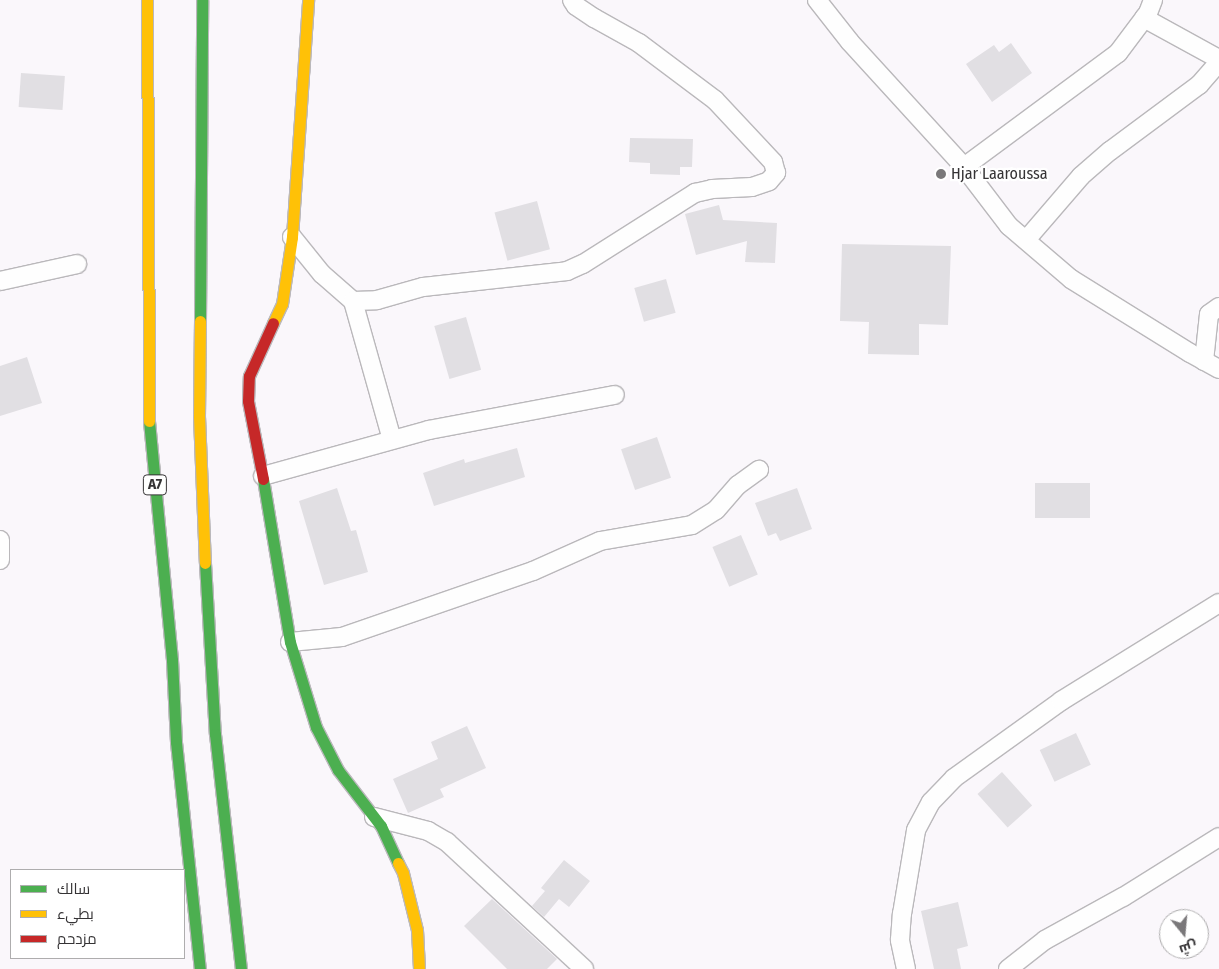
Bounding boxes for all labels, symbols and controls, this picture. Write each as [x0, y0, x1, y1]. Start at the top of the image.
place label: Hjar Laaroussa [951, 164, 1048, 184]
marker: Hjar Laaroussa [935, 168, 947, 180]
road number: A7 [142, 472, 168, 498]
legend [10, 869, 185, 959]
text: سالك [57, 880, 90, 898]
text: بطيء [57, 905, 94, 923]
north arrow [1159, 909, 1209, 959]
text: مزدحم [57, 930, 97, 948]
text: ش [1177, 937, 1199, 959]

